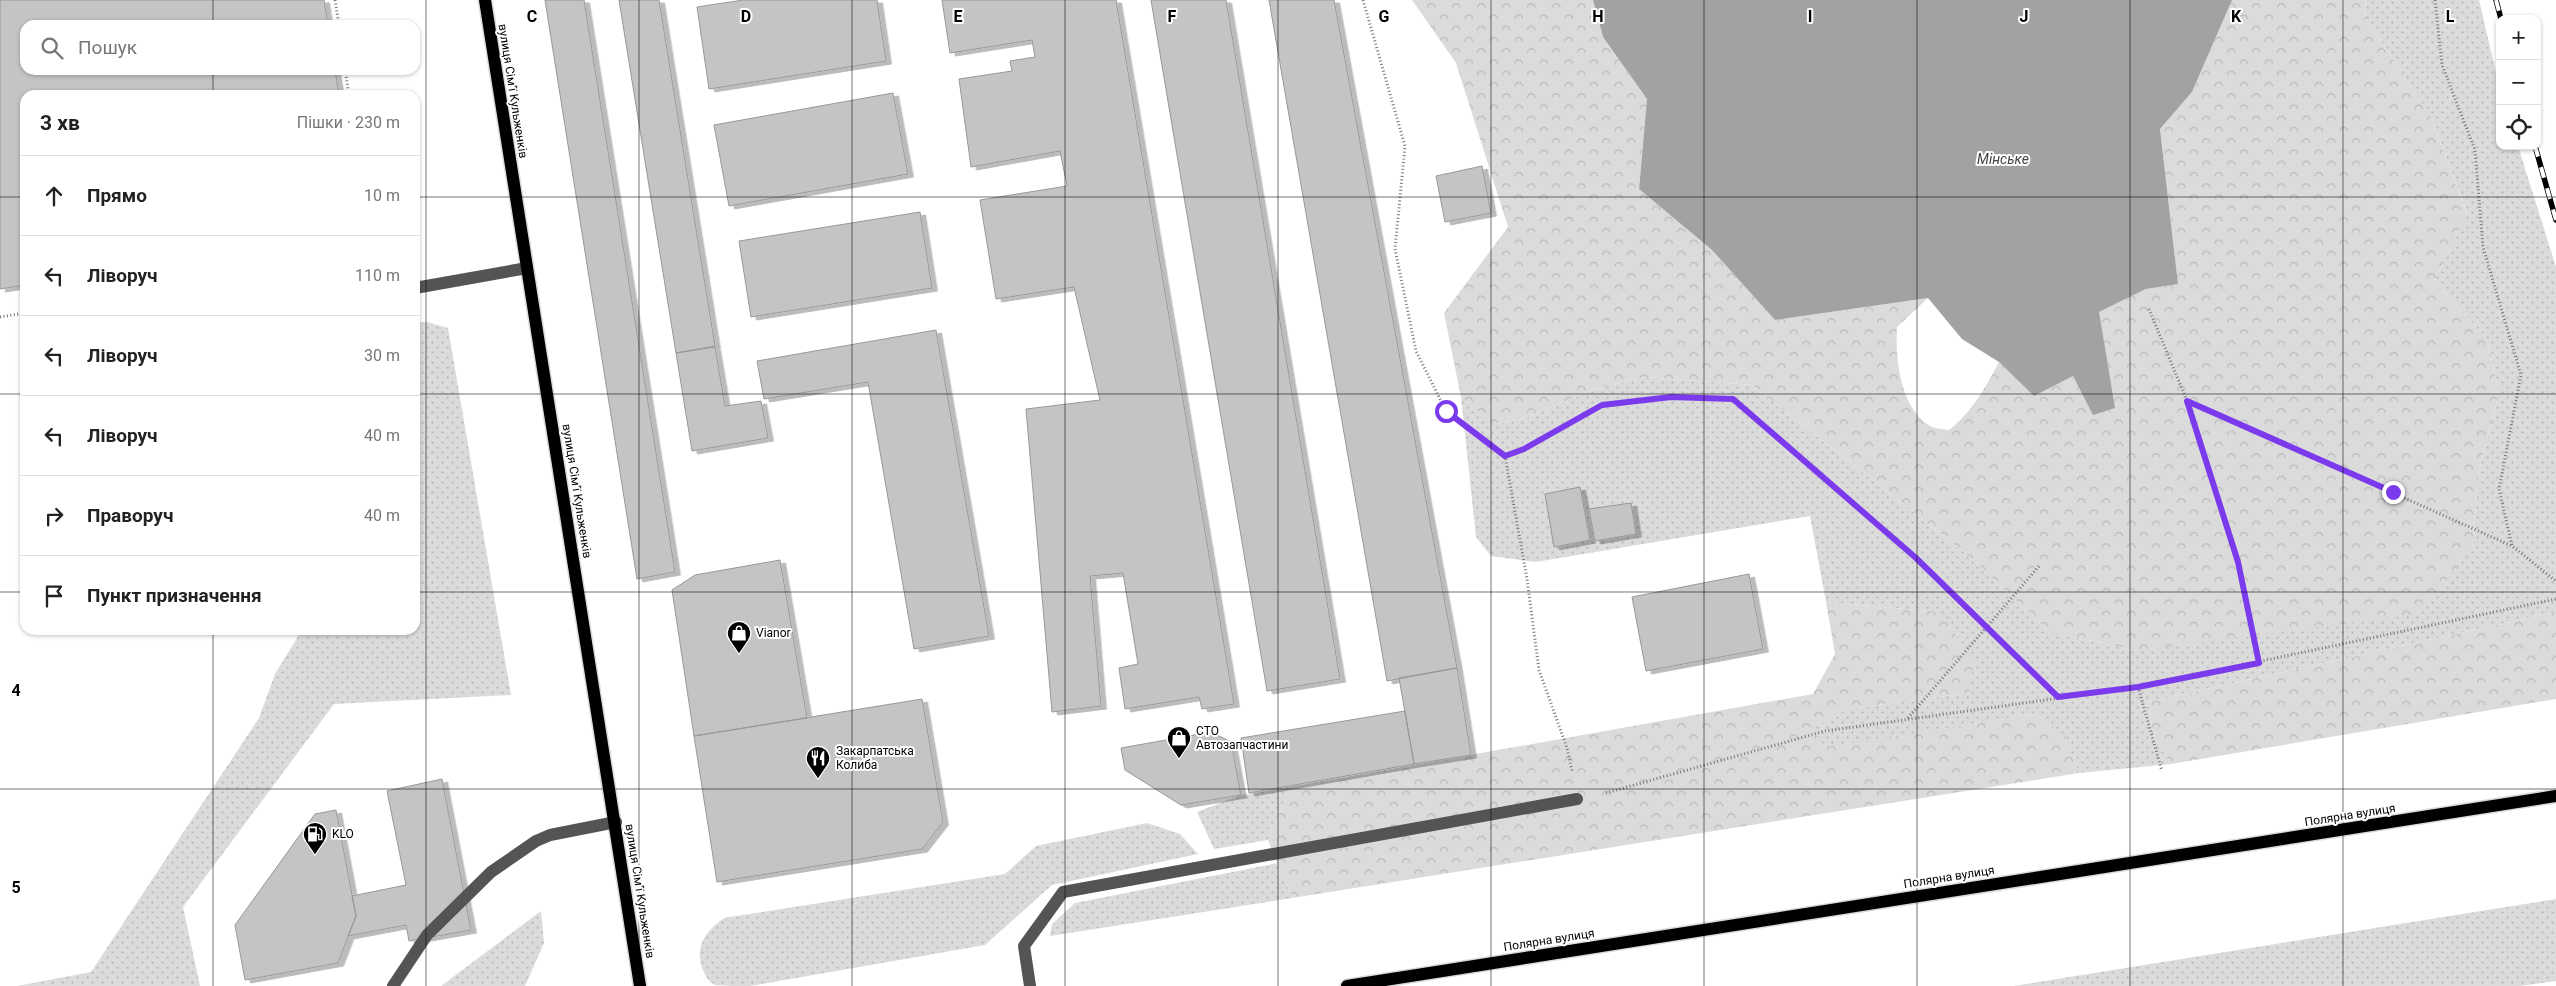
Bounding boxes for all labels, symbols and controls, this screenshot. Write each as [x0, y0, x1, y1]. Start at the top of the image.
text: C [527, 7, 537, 26]
text: D [741, 7, 751, 26]
text: E [954, 7, 963, 26]
text: F [1168, 7, 1177, 26]
text: G [1379, 7, 1390, 26]
text: H [1592, 7, 1604, 26]
text: I [1808, 7, 1812, 26]
text: J [2020, 7, 2028, 26]
text: K [2231, 7, 2242, 26]
text: L [2446, 7, 2455, 26]
map controls [2496, 15, 2541, 150]
button: + [2496, 15, 2541, 60]
search box [20, 20, 420, 75]
street label: вулиця Сімʼї Кульженків [495, 23, 531, 159]
icon: search [38, 34, 66, 62]
text: Пошук [78, 36, 137, 59]
button: − [2496, 60, 2541, 105]
button: locate [2496, 105, 2541, 150]
text: 3 хв [40, 111, 80, 135]
text: Пішки · 230 m [297, 113, 400, 132]
water label: Мінське [1977, 151, 2029, 167]
icon: ahead [40, 182, 68, 210]
text: Прямо [87, 184, 147, 207]
text: 10 m [364, 186, 400, 205]
icon: left [40, 262, 68, 290]
text: Ліворуч [87, 264, 158, 287]
text: 110 m [355, 266, 400, 285]
icon: left [40, 342, 68, 370]
text: Ліворуч [87, 344, 158, 367]
text: 30 m [364, 346, 400, 365]
route start [1435, 400, 1458, 423]
icon: left [40, 422, 68, 450]
street label: вулиця Сімʼї Кульженків [559, 423, 595, 559]
text: Ліворуч [87, 424, 158, 447]
text: 40 m [364, 426, 400, 445]
route end [2382, 481, 2405, 504]
icon: right [40, 502, 68, 530]
text: Праворуч [87, 504, 173, 527]
text: 40 m [364, 506, 400, 525]
icon: arrive [40, 582, 68, 610]
text: Пункт призначення [87, 584, 262, 607]
shop icon: Vianor [726, 620, 752, 654]
place label: Vianor [756, 626, 791, 640]
text: 4 [11, 681, 21, 700]
place label: СТО Автозапчастини [1196, 724, 1288, 752]
shop icon: СТО Автозапчастини [1166, 725, 1192, 759]
place label: Закарпатська Колиба [836, 744, 914, 772]
restaurant icon: Закарпатська Колиба [805, 745, 831, 779]
street label: Полярна вулиця [2304, 801, 2396, 829]
fuel station icon: KLO [302, 821, 328, 855]
street label: вулиця Сімʼї Кульженків [622, 823, 658, 959]
place label: KLO [332, 827, 354, 841]
street label: Полярна вулиця [1903, 863, 1995, 891]
text: 5 [11, 878, 21, 897]
street label: Полярна вулиця [1503, 926, 1595, 954]

